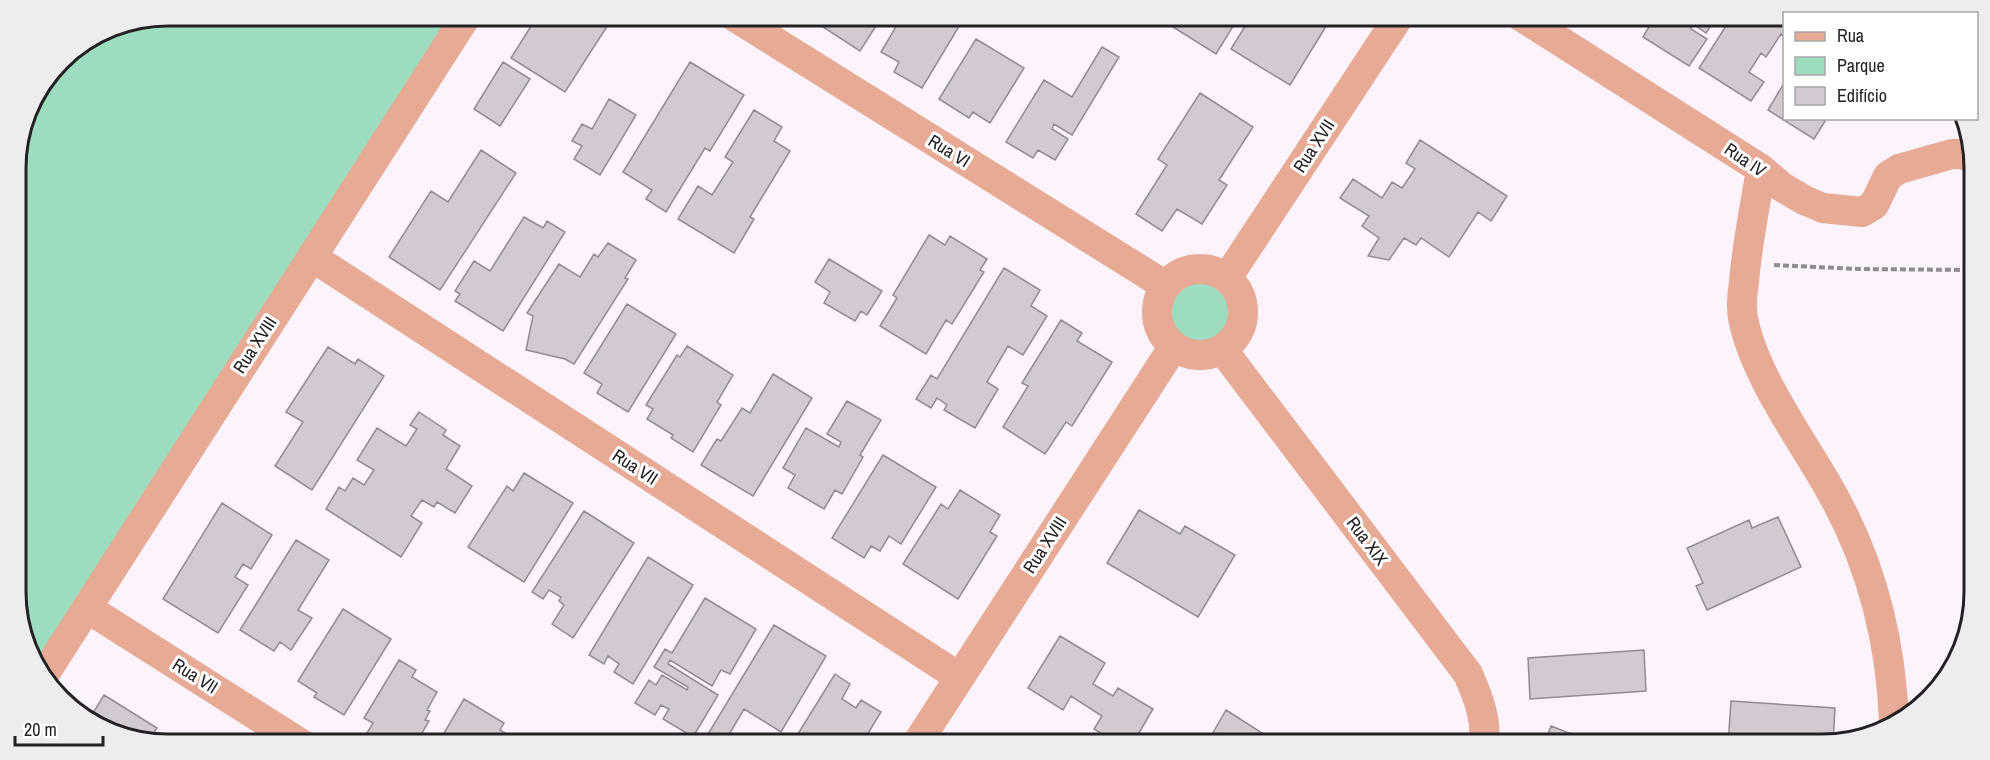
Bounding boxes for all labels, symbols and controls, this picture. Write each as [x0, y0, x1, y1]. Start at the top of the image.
legend [1783, 12, 1978, 120]
text: Rua [1837, 23, 1864, 48]
text: Parque [1837, 53, 1885, 78]
text: Edifício [1837, 83, 1887, 108]
street label: Rua XVII [1287, 114, 1340, 177]
street label: Rua VI [924, 128, 975, 173]
street label: Rua IV [1720, 137, 1771, 183]
street label: Rua XVIII [227, 311, 282, 378]
street label: Rua VII [608, 443, 663, 490]
street label: Rua XVIII [1017, 511, 1072, 578]
street label: Rua XIX [1341, 511, 1394, 570]
street label: Rua VII [168, 652, 223, 699]
scale bar [15, 709, 104, 747]
text: 20 m [24, 717, 57, 742]

